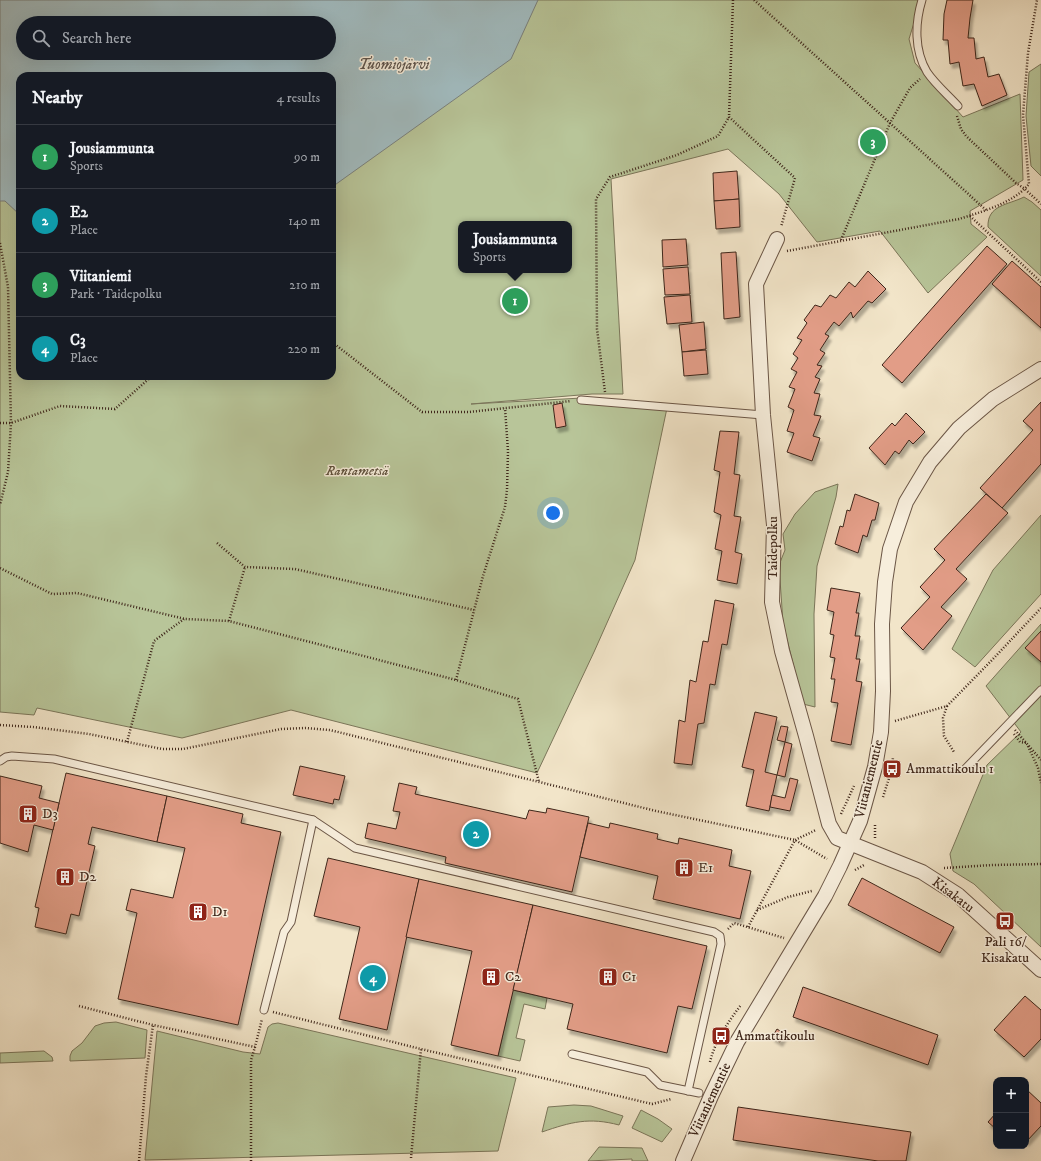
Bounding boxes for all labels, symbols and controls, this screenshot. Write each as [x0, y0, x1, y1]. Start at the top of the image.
search box [16, 16, 336, 60]
icon: search [30, 27, 52, 49]
text: Search here [62, 29, 131, 48]
water label: Tuomiojärvi [358, 55, 431, 74]
text: Nearby [32, 87, 82, 109]
text: 4 results [277, 90, 320, 106]
pin: 3 [860, 127, 886, 157]
text: Jousiammunta [70, 139, 154, 158]
text: 1 [43, 149, 47, 165]
text: 90 m [294, 149, 320, 165]
text: Sports [70, 158, 103, 174]
text: E2 [70, 203, 88, 222]
text: 2 [42, 213, 48, 229]
text: 140 m [288, 213, 320, 229]
popup [458, 221, 572, 273]
text: Place [70, 222, 98, 238]
text: Jousiammunta [473, 230, 557, 249]
text: Sports [473, 249, 506, 265]
text: Viitaniemi [70, 267, 131, 286]
text: 3 [43, 277, 47, 293]
text: 210 m [289, 277, 320, 293]
text: Park · Taidepolku [70, 286, 162, 302]
pin: 1 [502, 286, 528, 316]
text: C3 [70, 331, 86, 350]
text: 4 [41, 341, 49, 357]
text: 220 m [288, 341, 320, 357]
text: Place [70, 350, 98, 366]
park label: Rantametsä [325, 462, 389, 480]
your location [543, 503, 563, 523]
street label: Taidepolku [764, 516, 782, 580]
street label: Viitaniementie [850, 738, 888, 821]
bus stop icon: Ammattikoulu 1 [881, 758, 903, 780]
place label: Ammattikoulu 1 [906, 760, 994, 778]
building icon: D3 [17, 803, 39, 825]
place label: D3 [42, 805, 58, 823]
pin: 2 [463, 819, 489, 849]
building icon: E1 [673, 857, 695, 879]
place label: E1 [698, 859, 713, 877]
building icon: D2 [54, 866, 76, 888]
place label: D2 [79, 868, 96, 886]
street label: Kisakatu [928, 873, 978, 917]
building icon: D1 [187, 901, 209, 923]
place label: D1 [212, 903, 228, 921]
bus stop icon: Pali 16/ Kisakatu [994, 910, 1016, 932]
place label: Pali 16/ Kisakatu [981, 933, 1029, 967]
pin: 4 [360, 963, 386, 993]
building icon: C2 [480, 966, 502, 988]
building icon: C1 [597, 966, 619, 988]
place label: C2 [505, 968, 521, 986]
place label: C1 [622, 968, 636, 986]
bus stop icon: Ammattikoulu [710, 1025, 732, 1047]
place label: Ammattikoulu [735, 1027, 815, 1045]
street label: Viitaniementie [684, 1060, 735, 1141]
map controls [993, 1077, 1029, 1149]
button: + [993, 1077, 1029, 1113]
button: − [993, 1113, 1029, 1149]

